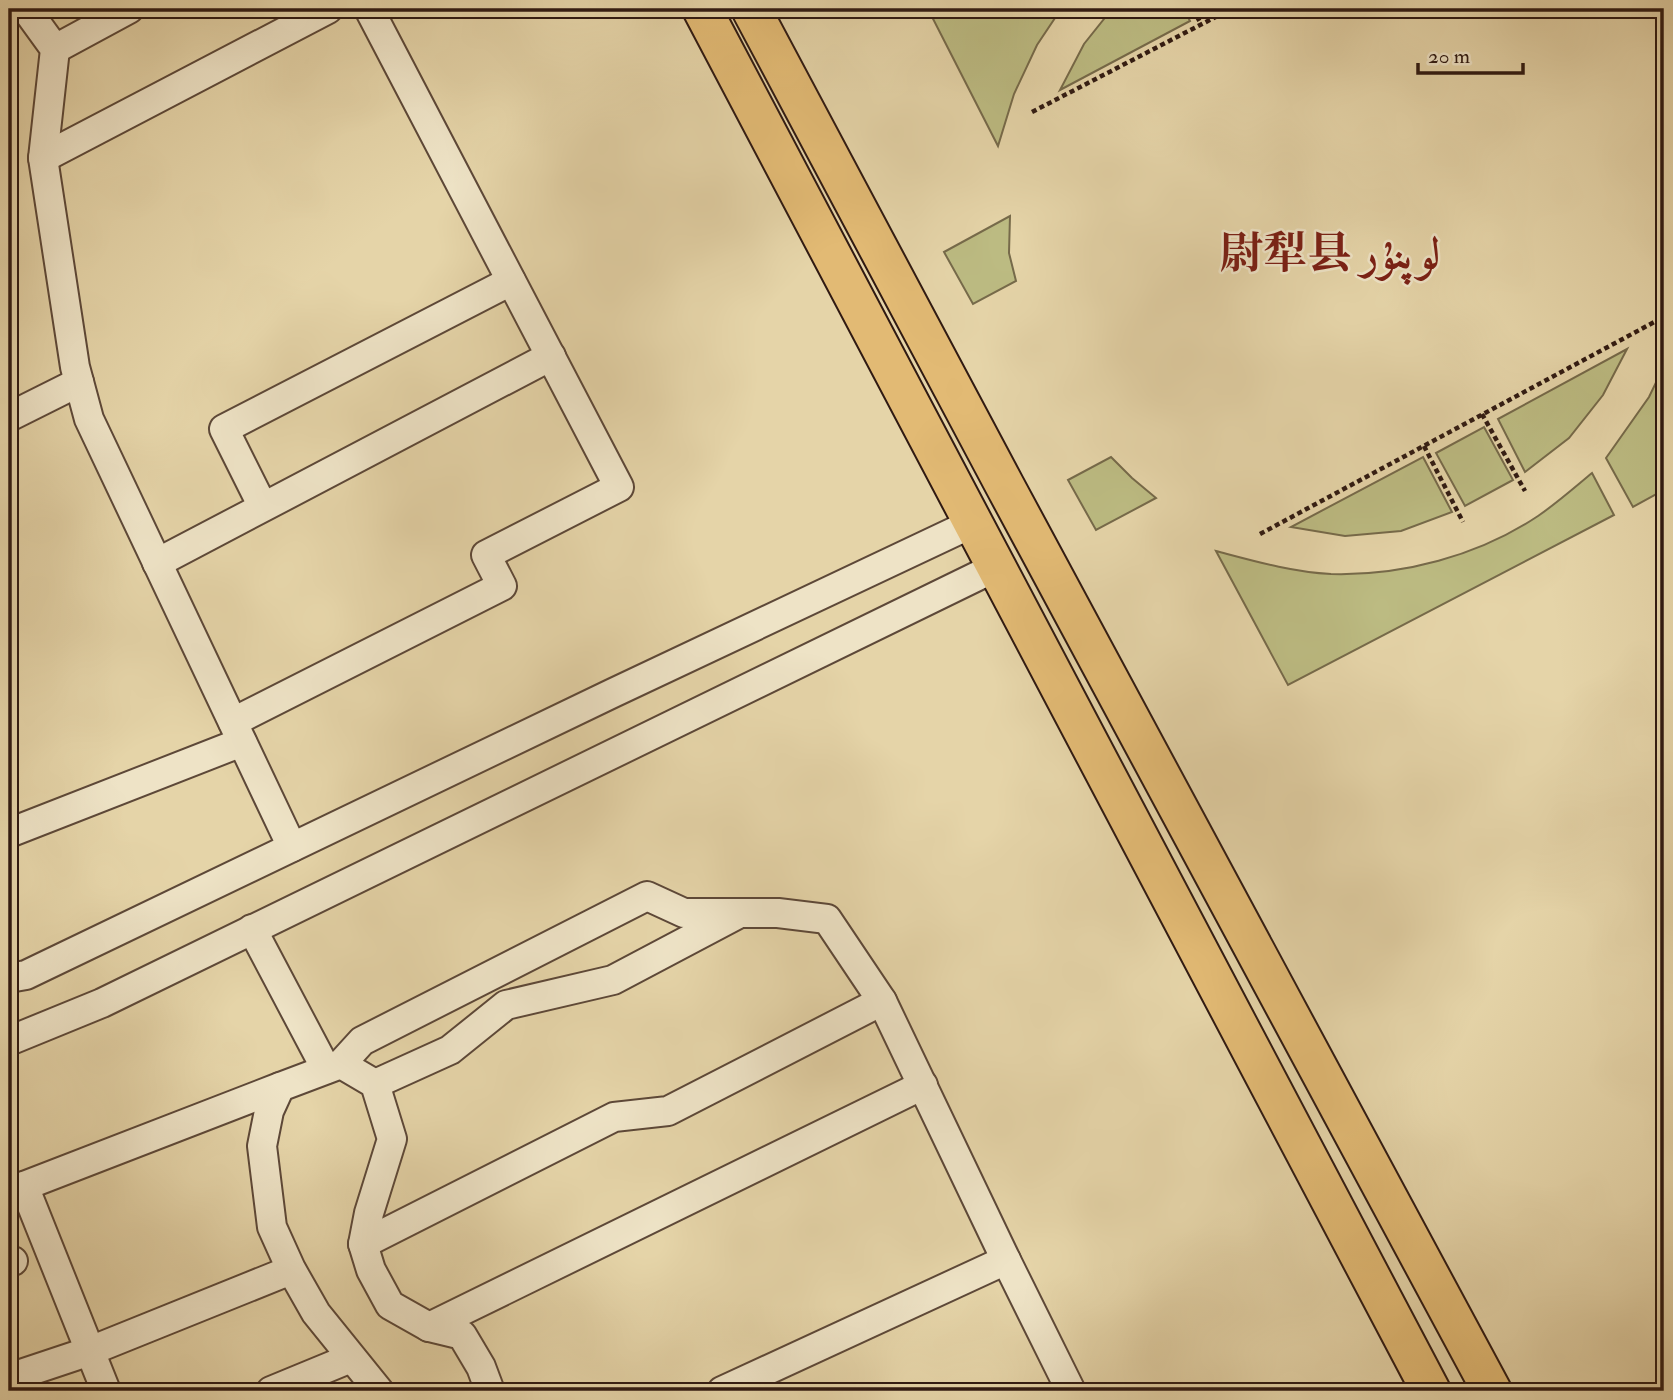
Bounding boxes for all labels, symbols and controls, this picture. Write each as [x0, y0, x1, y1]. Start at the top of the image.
scale bar [1418, 32, 1522, 76]
text: 20 m [1428, 43, 1470, 70]
district label: 尉犁县 لوپنۇر [1220, 227, 1440, 285]

